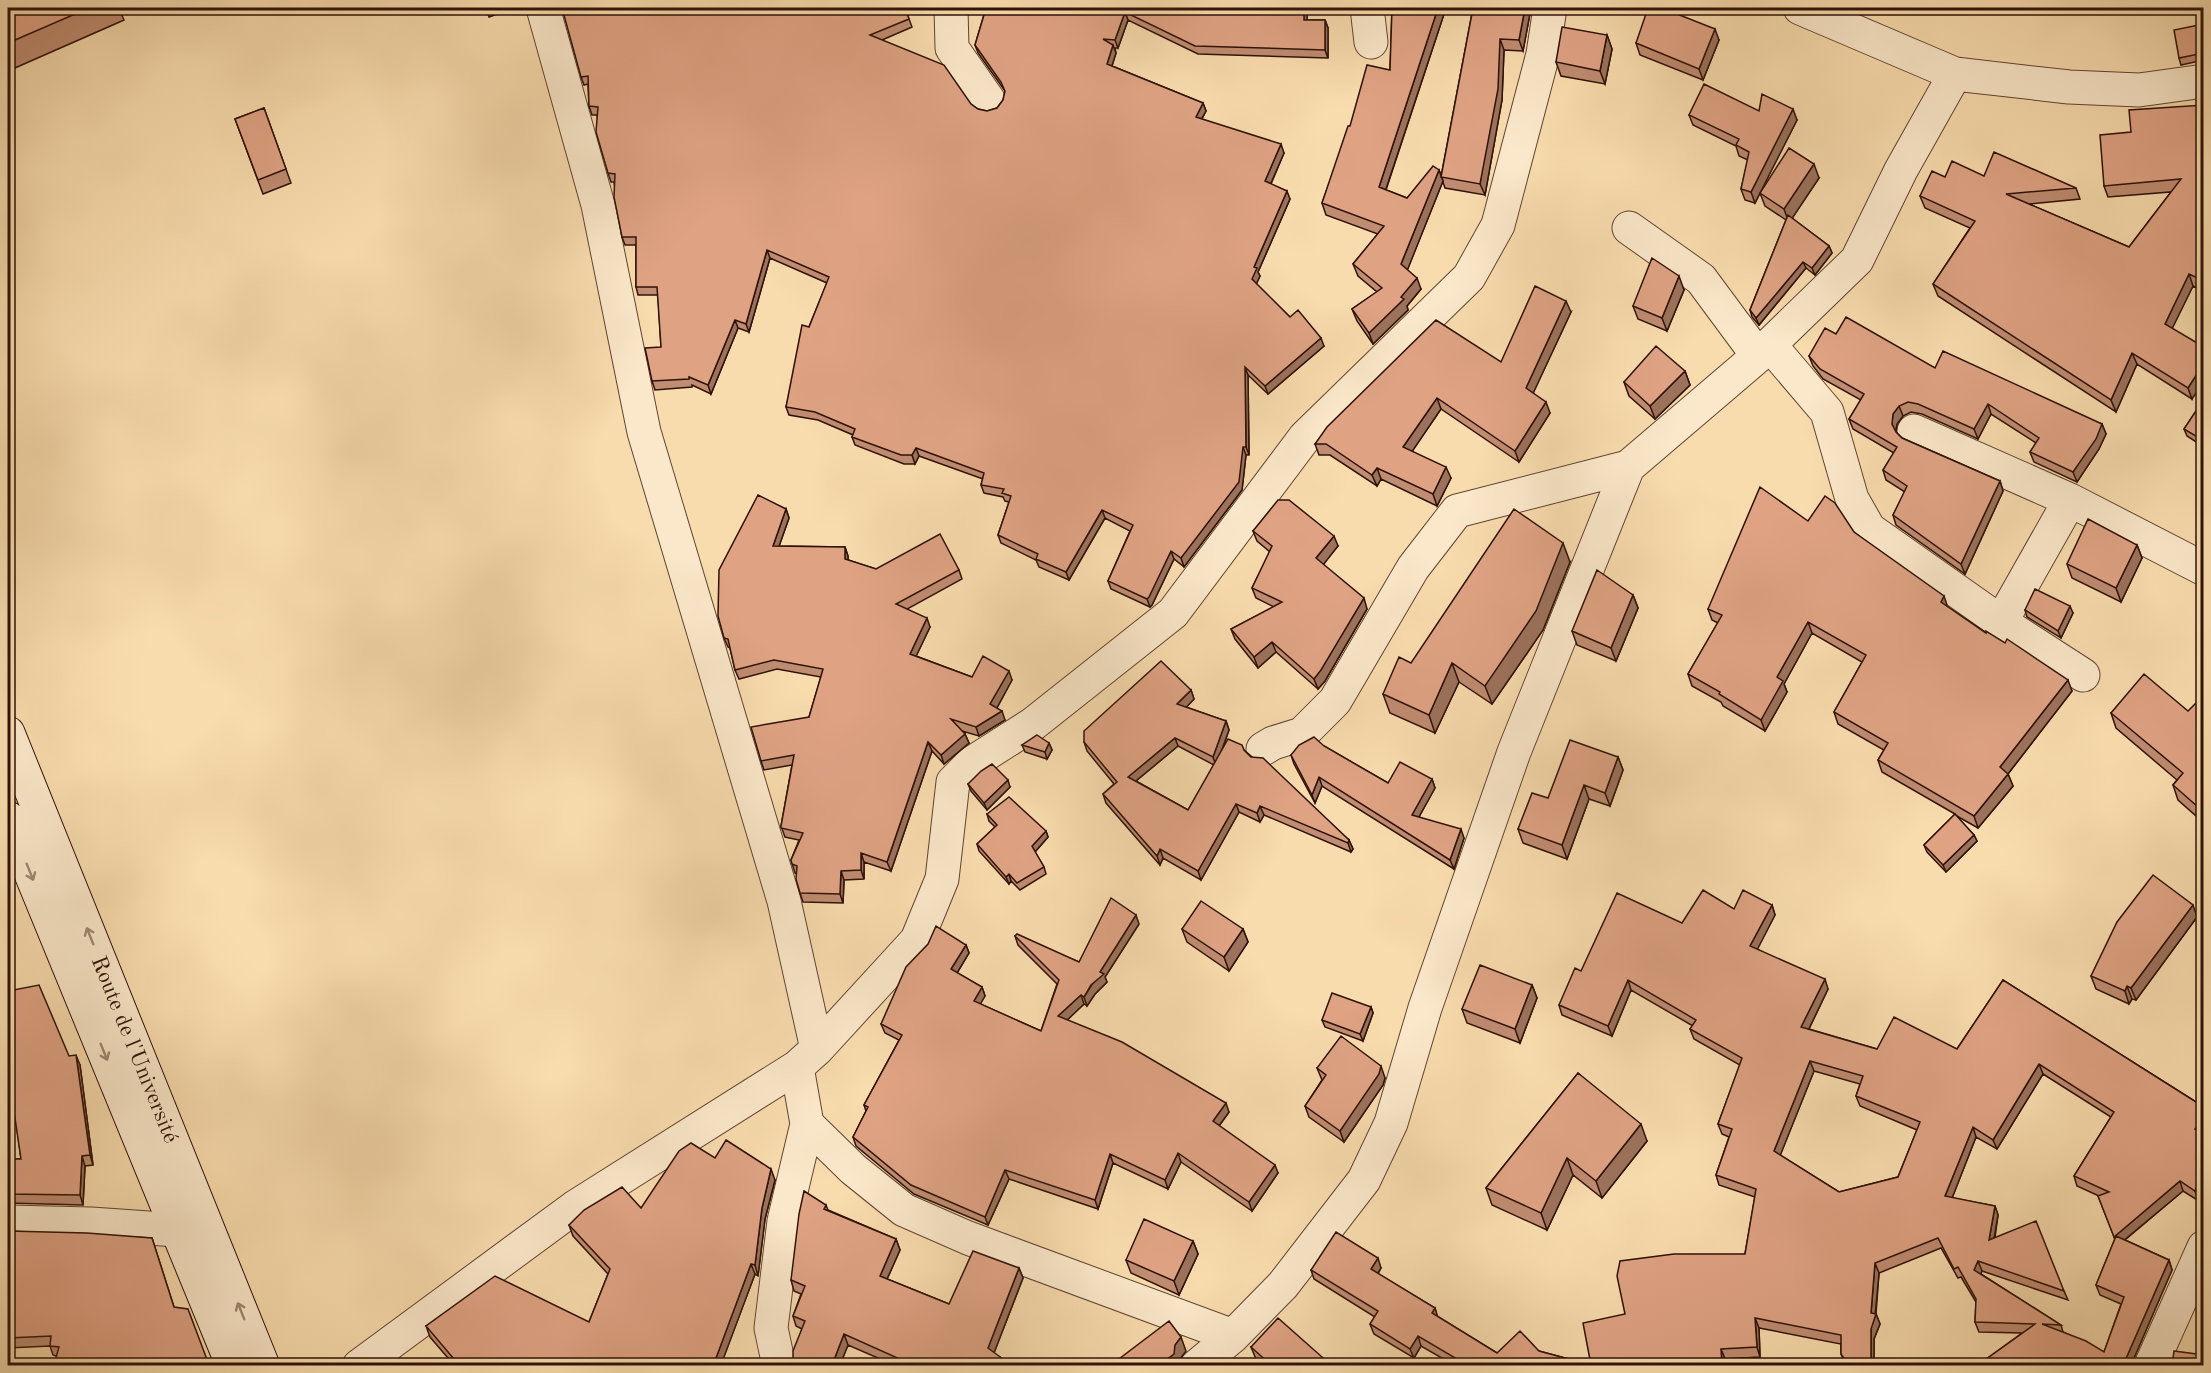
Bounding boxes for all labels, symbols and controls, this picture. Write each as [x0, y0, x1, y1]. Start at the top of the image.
one-way arrow [25, 862, 36, 881]
one-way arrow [84, 927, 95, 945]
street label: Route de l'Université [87, 953, 182, 1146]
one-way arrow [99, 1043, 110, 1061]
one-way arrow [235, 1302, 246, 1321]

